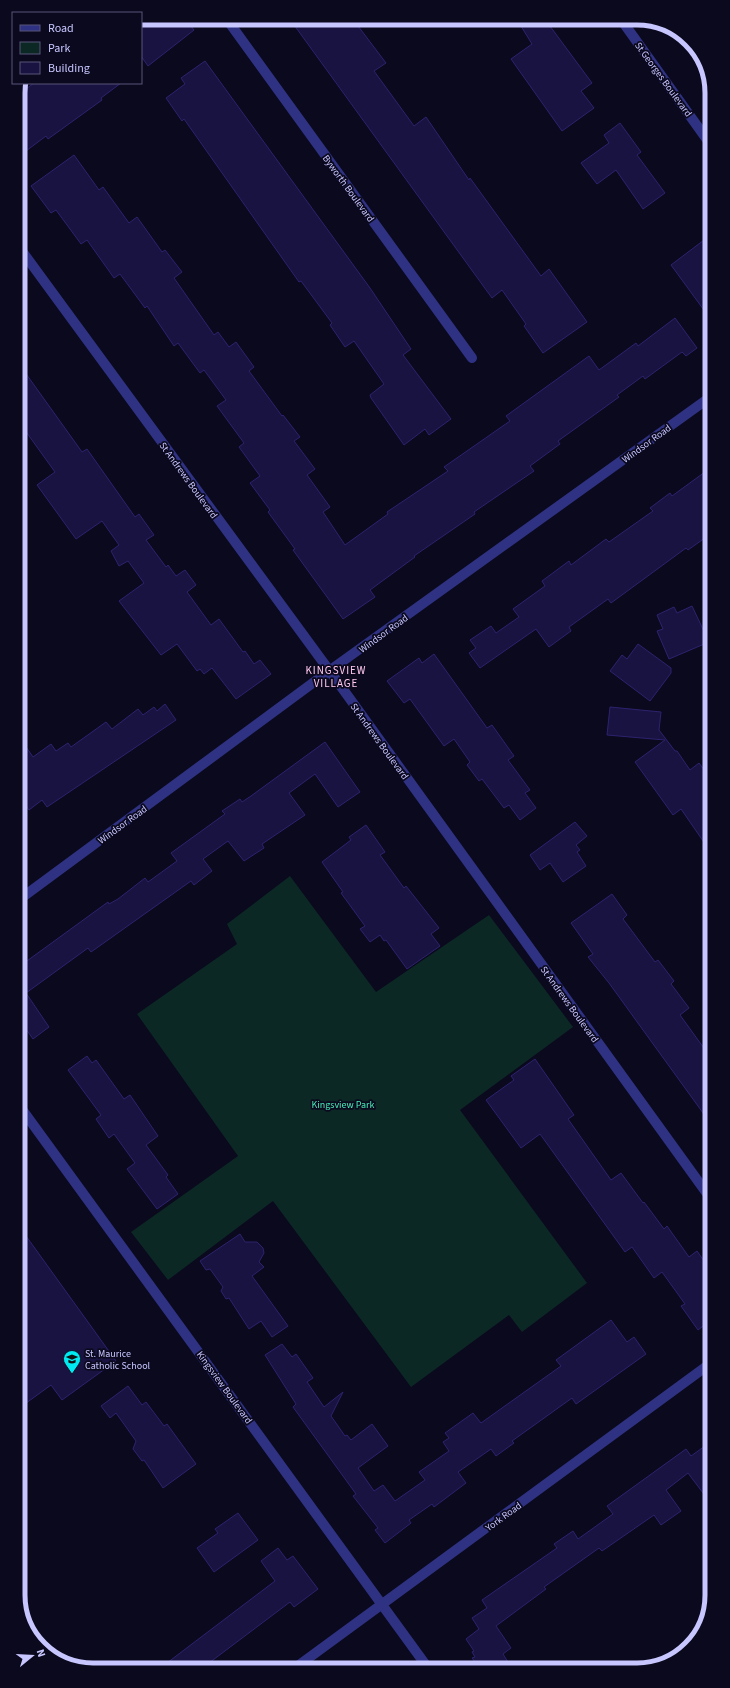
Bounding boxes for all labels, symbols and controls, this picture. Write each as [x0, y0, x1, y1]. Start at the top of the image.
legend [12, 12, 142, 84]
text: Road [48, 20, 74, 37]
street label: St Georges Boulevard [631, 39, 695, 120]
text: Park [48, 40, 70, 57]
text: Building [48, 60, 90, 77]
street label: Byworth Boulevard [319, 152, 377, 225]
street label: Windsor Road [619, 421, 674, 466]
street label: St Andrews Boulevard [156, 439, 221, 522]
street label: Windsor Road [356, 611, 411, 656]
district label: KINGSVIEW VILLAGE [305, 663, 367, 691]
street label: St Andrews Boulevard [347, 700, 412, 783]
street label: Windsor Road [95, 802, 150, 847]
street label: St Andrews Boulevard [537, 963, 602, 1046]
park label: Kingsview Park [312, 1098, 375, 1112]
place label: St. Maurice Catholic School [85, 1347, 151, 1373]
street label: Kingsview Boulevard [193, 1348, 255, 1427]
school or university icon: St. Maurice Catholic School [62, 1349, 82, 1374]
street label: York Road [482, 1499, 525, 1535]
north arrow [12, 1636, 52, 1676]
text: N [33, 1647, 49, 1659]

